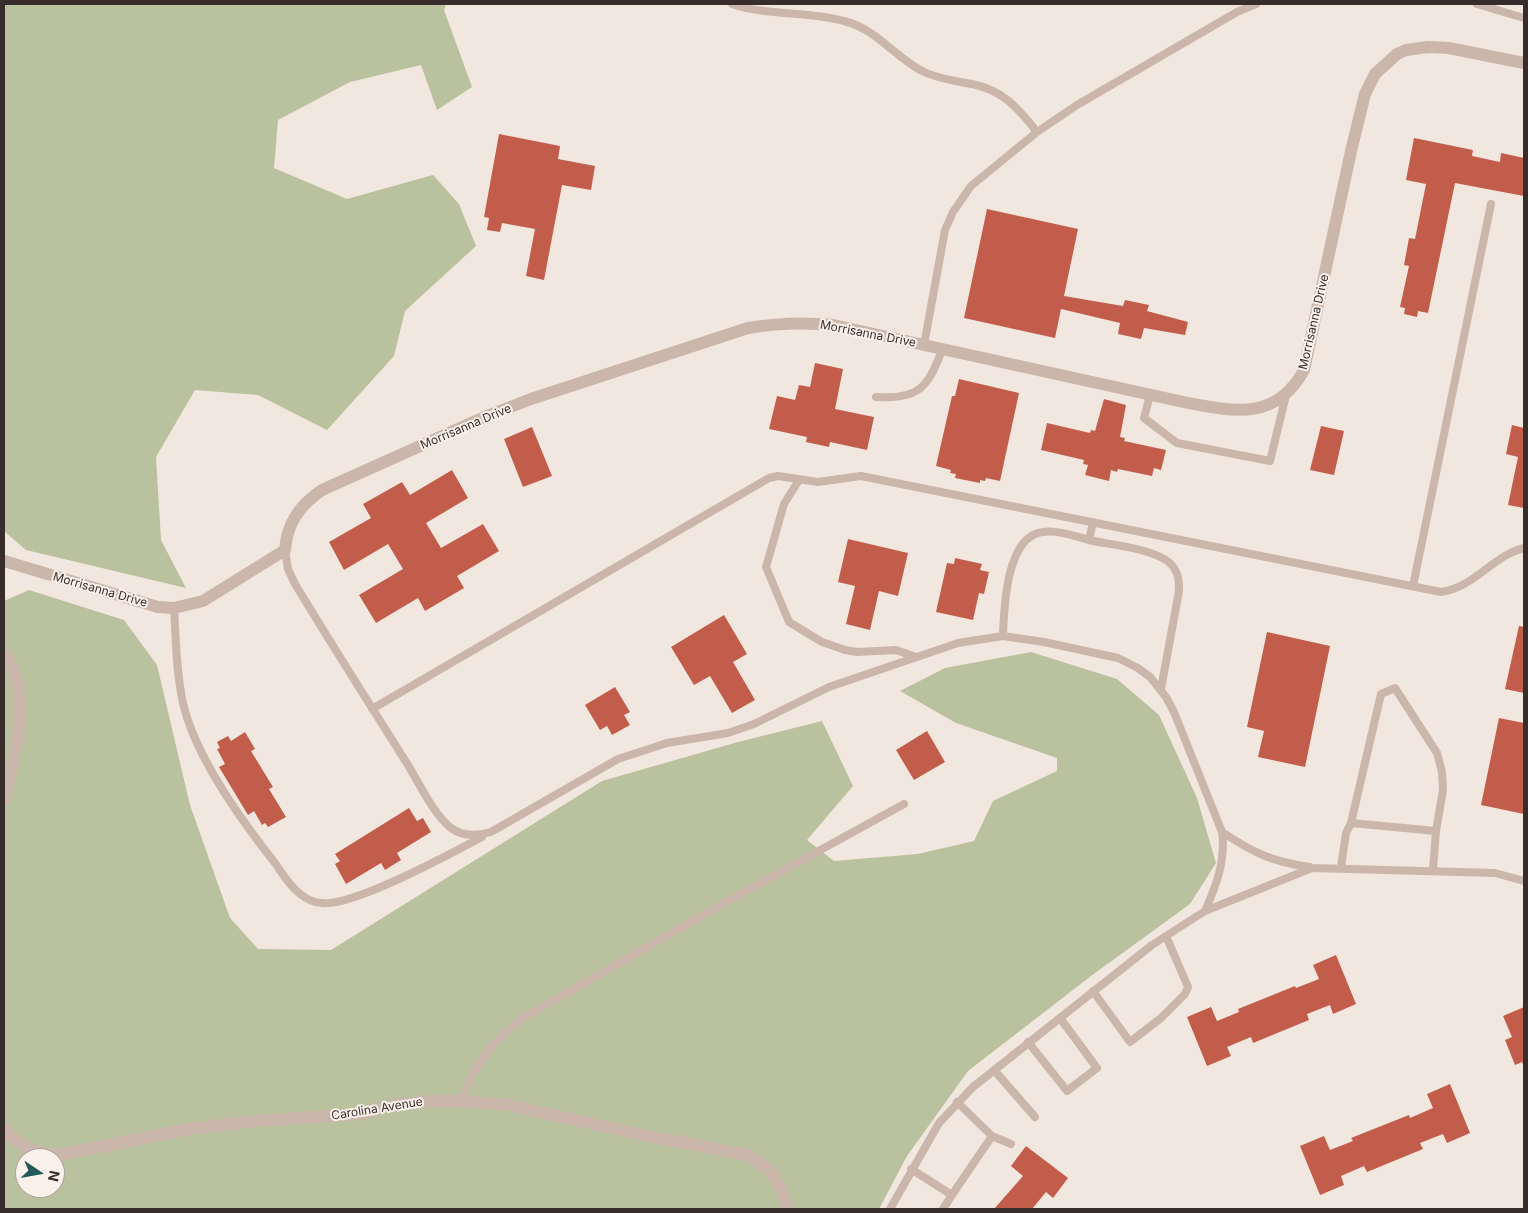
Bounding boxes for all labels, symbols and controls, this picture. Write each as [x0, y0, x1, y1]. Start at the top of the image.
street label: Morrisanna Drive [1296, 273, 1332, 371]
street label: Morrisanna Drive [819, 318, 917, 350]
street label: Morrisanna Drive [418, 401, 514, 453]
street label: Morrisanna Drive [51, 570, 149, 610]
street label: Carolina Avenue [330, 1095, 424, 1123]
north arrow [15, 1148, 65, 1198]
text: N [45, 1169, 64, 1183]

